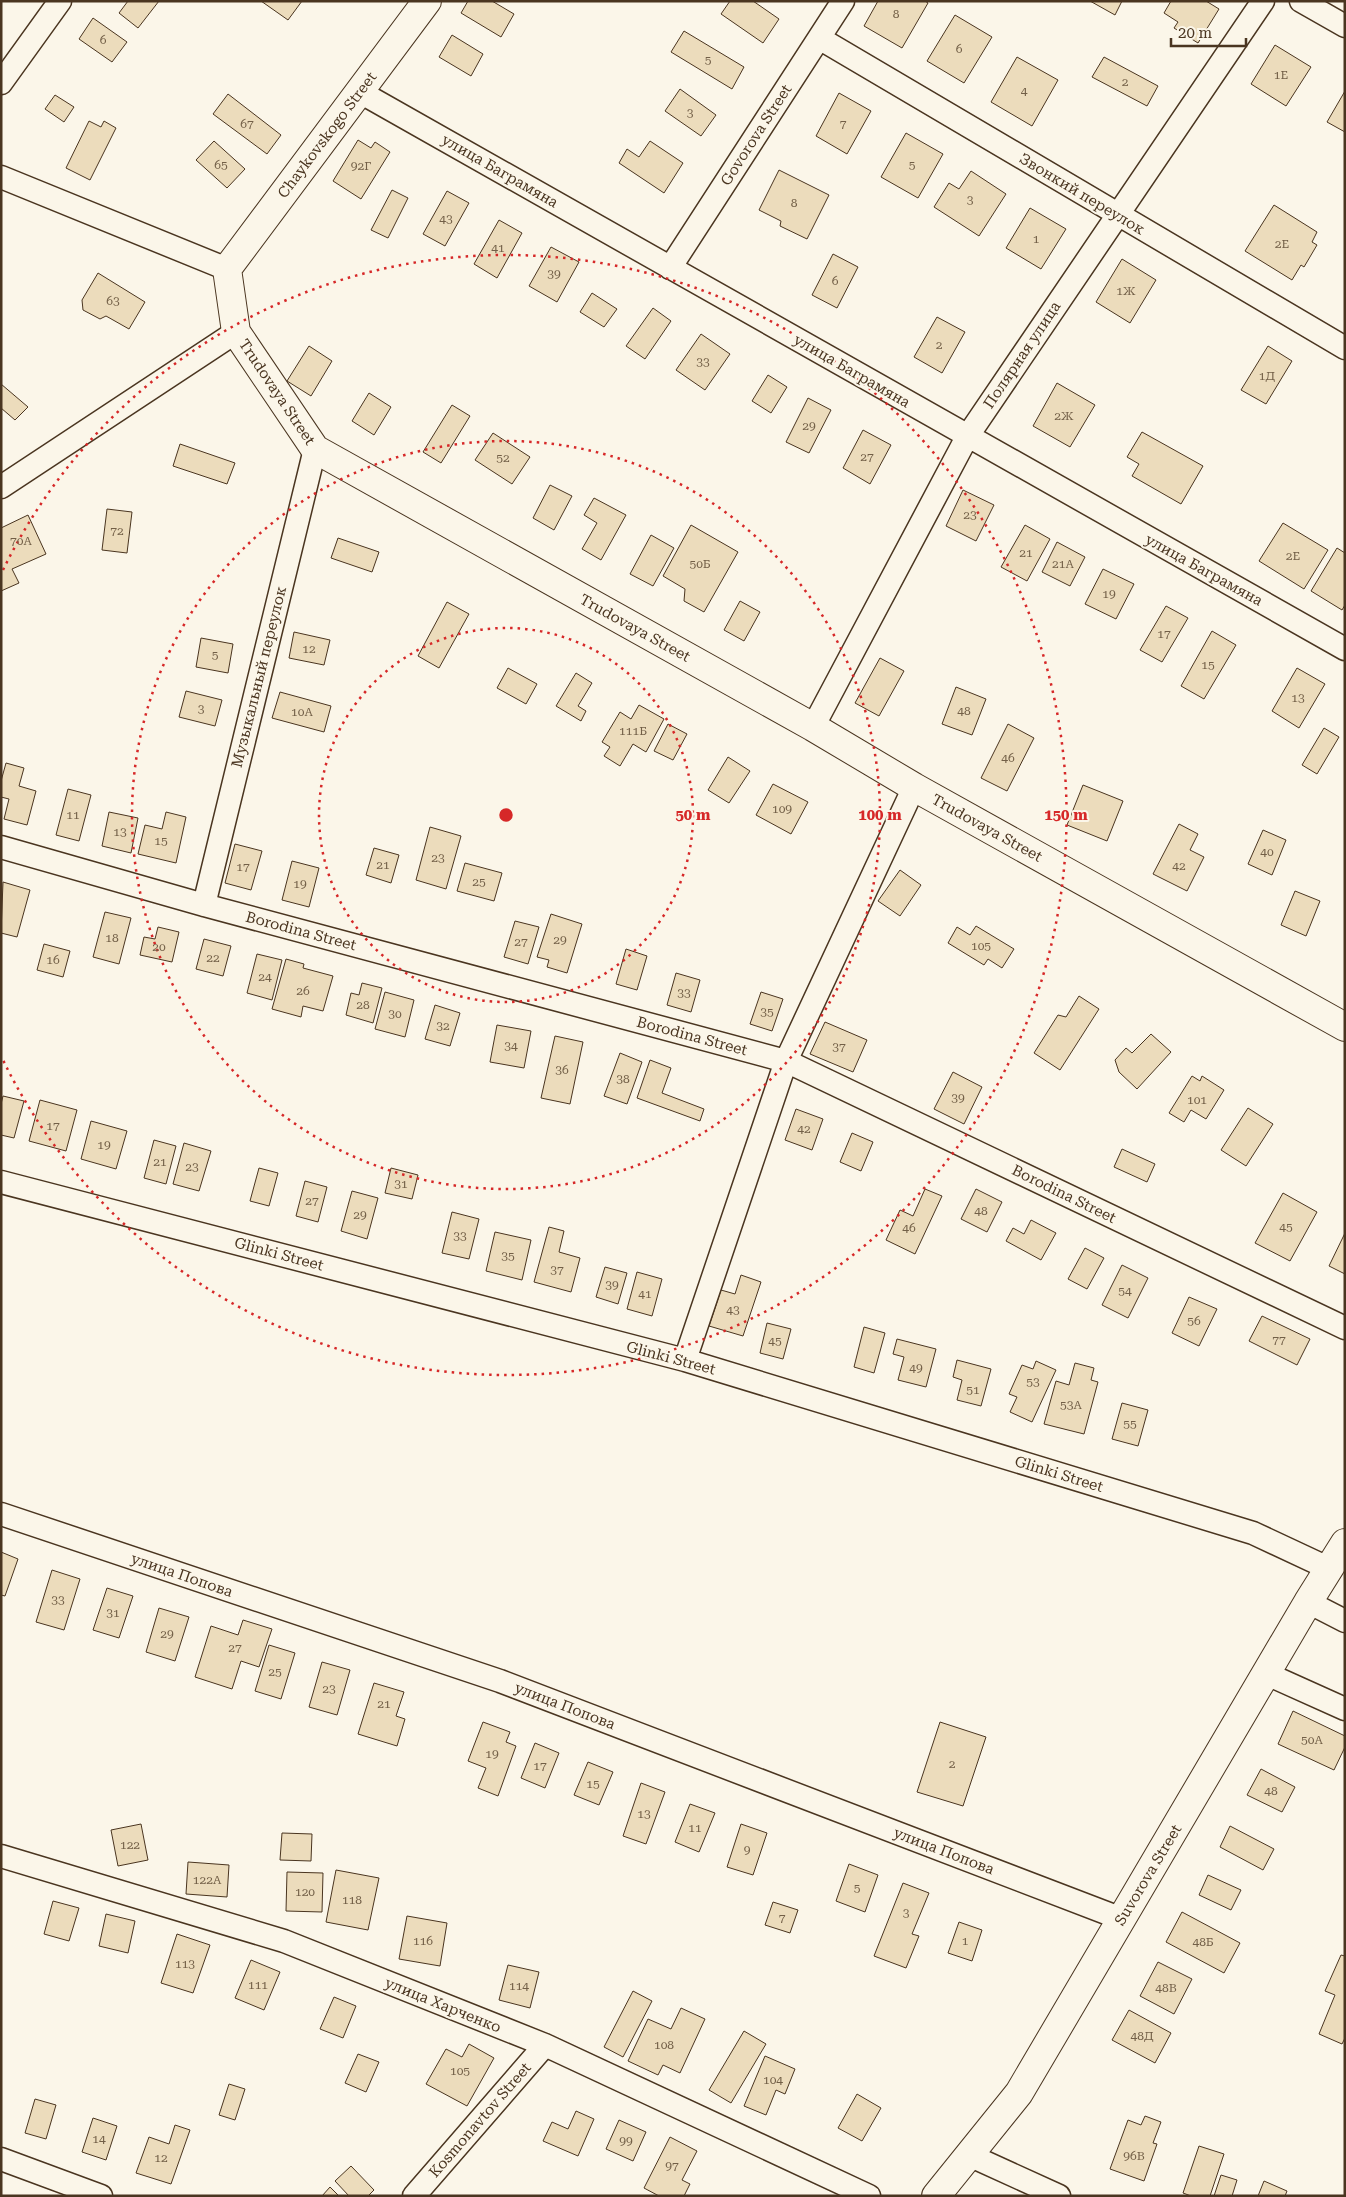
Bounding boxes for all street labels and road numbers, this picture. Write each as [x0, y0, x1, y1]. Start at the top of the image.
street label: Chaykovskogo Street [274, 68, 380, 202]
street label: Govorova Street [717, 81, 796, 189]
street label: улица Баграмяна [439, 130, 561, 212]
street label: Звонкий переулок [1016, 149, 1149, 239]
street label: Полярная улица [980, 298, 1064, 412]
street label: улица Баграмяна [791, 330, 913, 412]
street label: Trudovaya Street [235, 336, 319, 449]
street label: улица Баграмяна [1142, 530, 1266, 610]
street label: Музыкальный переулок [228, 584, 290, 770]
street label: Trudovaya Street [577, 590, 694, 666]
street label: Trudovaya Street [929, 790, 1046, 866]
street label: Borodina Street [244, 908, 359, 954]
street label: Borodina Street [635, 1013, 750, 1059]
street label: Borodina Street [1009, 1161, 1119, 1227]
street label: Glinki Street [232, 1233, 326, 1275]
street label: Glinki Street [624, 1337, 718, 1379]
street label: Glinki Street [1013, 1452, 1106, 1496]
street label: улица Попова [129, 1549, 235, 1601]
street label: улица Попова [512, 1679, 618, 1733]
street label: Suvorova Street [1111, 1821, 1185, 1929]
street label: улица Попова [891, 1824, 997, 1878]
street label: улица Харченко [382, 1974, 504, 2036]
street label: Kosmonavtov Street [425, 2059, 535, 2181]

